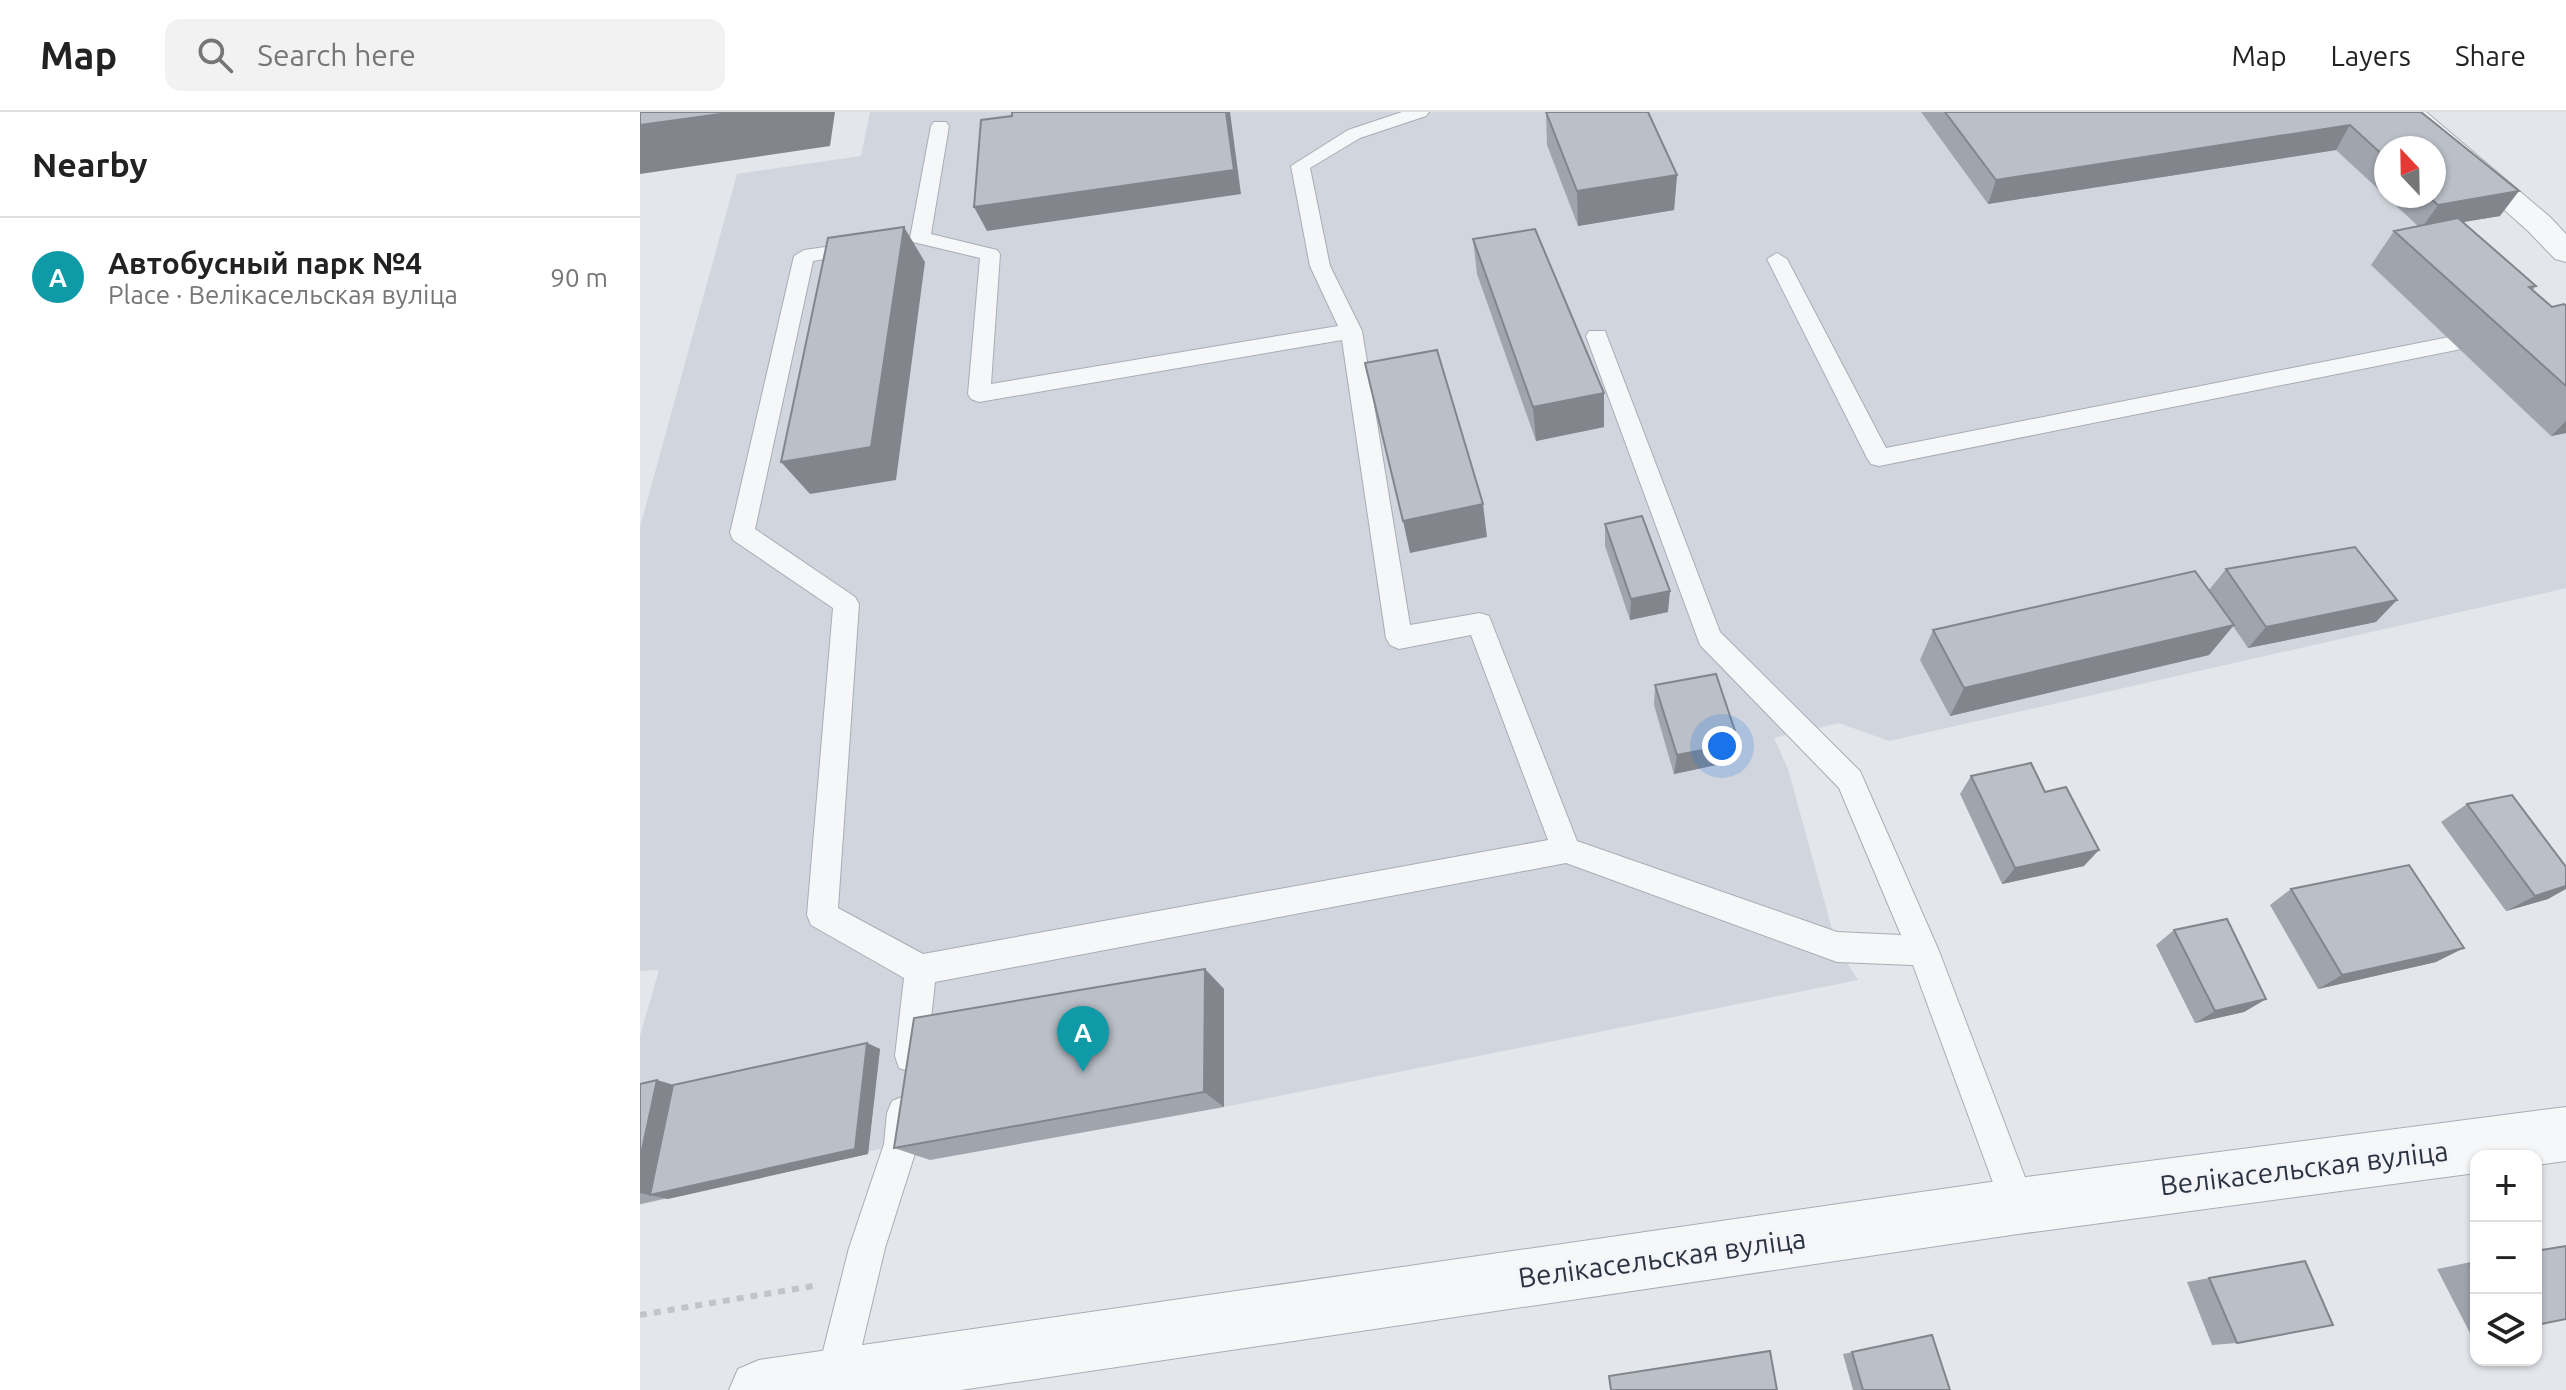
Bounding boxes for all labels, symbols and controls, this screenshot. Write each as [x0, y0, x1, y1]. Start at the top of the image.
search box [165, 19, 725, 91]
icon: search [193, 33, 237, 77]
text: Map [40, 34, 117, 76]
text: Search here [257, 38, 416, 72]
text: Map [2231, 40, 2287, 71]
text: Layers [2331, 40, 2411, 71]
text: Share [2455, 40, 2526, 71]
north arrow [2374, 136, 2446, 208]
text: Nearby [32, 145, 147, 183]
text: Автобусный парк №4 [108, 246, 422, 280]
text: A [49, 263, 67, 292]
text: 90 m [550, 263, 608, 292]
text: Place · Велікасельская вуліца [108, 280, 458, 309]
your location [1702, 726, 1742, 766]
pin: A [1057, 1006, 1109, 1072]
street label: Велікасельская вуліца [2158, 1134, 2450, 1201]
map controls [2470, 1150, 2542, 1366]
button: + [2470, 1150, 2542, 1222]
street label: Велікасельская вуліца [1516, 1222, 1808, 1293]
button: − [2470, 1222, 2542, 1294]
button: layers [2470, 1294, 2542, 1366]

